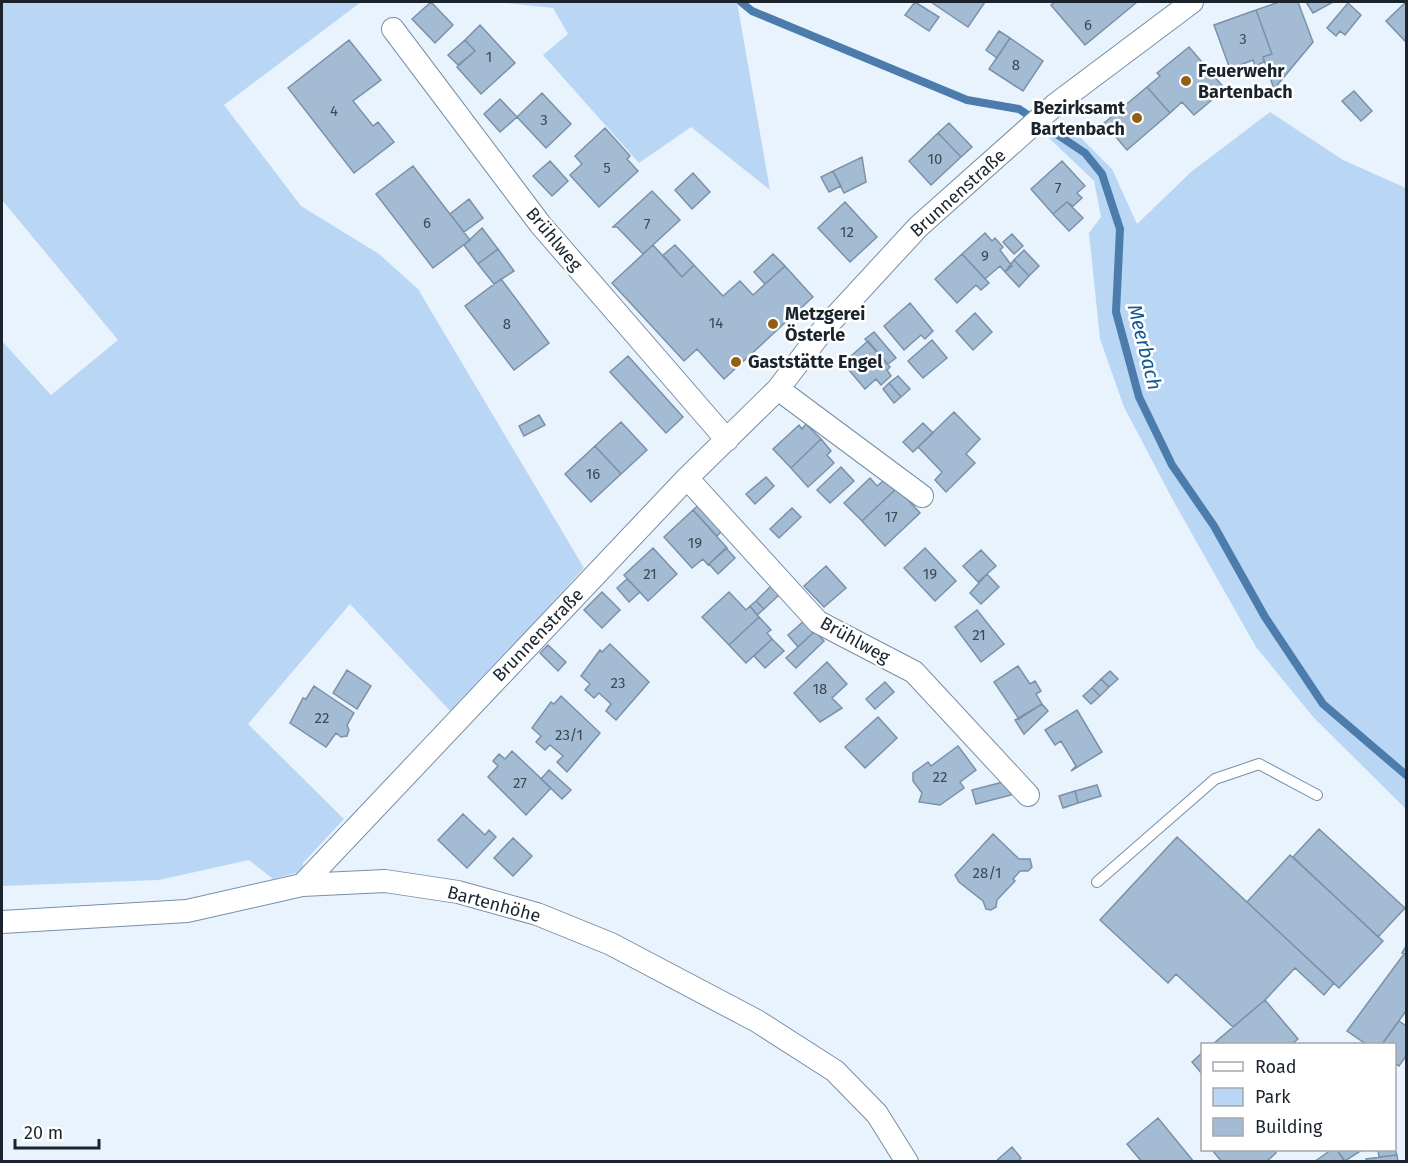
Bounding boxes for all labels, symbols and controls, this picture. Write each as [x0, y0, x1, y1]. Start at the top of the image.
house number: 6 [1084, 16, 1092, 34]
house number: 3 [1239, 30, 1247, 48]
house number: 1 [486, 48, 492, 66]
house number: 8 [1012, 56, 1020, 74]
place label: Feuerwehr Bartenbach [1198, 60, 1293, 103]
marker: Feuerwehr Bartenbach [1179, 74, 1193, 88]
place label: Bezirksamt Bartenbach [1030, 97, 1126, 140]
house number: 4 [330, 102, 338, 120]
house number: 3 [540, 111, 548, 129]
marker: Bezirksamt Bartenbach [1130, 111, 1144, 125]
street label: Brunnenstraße [906, 144, 1010, 242]
house number: 10 [928, 150, 942, 168]
house number: 5 [603, 159, 611, 177]
house number: 7 [1055, 179, 1062, 197]
street label: Brühlweg [521, 203, 587, 276]
house number: 6 [423, 214, 431, 232]
house number: 7 [644, 215, 651, 233]
house number: 12 [840, 223, 854, 241]
house number: 9 [981, 247, 989, 265]
water label: Meerbach [1123, 302, 1167, 392]
place label: Metzgerei Österle [785, 303, 865, 346]
house number: 14 [709, 314, 723, 332]
house number: 8 [503, 315, 511, 333]
marker: Metzgerei Österle [766, 317, 780, 331]
place label: Gaststätte Engel [748, 351, 883, 373]
marker: Gaststätte Engel [729, 355, 743, 369]
house number: 16 [586, 465, 600, 483]
house number: 17 [884, 508, 898, 526]
house number: 19 [688, 534, 702, 552]
house number: 21 [643, 565, 657, 583]
house number: 19 [923, 565, 937, 583]
street label: Brunnenstraße [488, 584, 588, 686]
street label: Brühlweg [816, 612, 894, 668]
house number: 21 [972, 626, 986, 644]
house number: 23 [611, 674, 625, 692]
house number: 18 [813, 680, 827, 698]
house number: 22 [315, 709, 329, 727]
house number: 23/1 [555, 726, 583, 744]
house number: 22 [933, 768, 947, 786]
house number: 27 [513, 774, 527, 792]
house number: 28/1 [972, 864, 1002, 882]
street label: Bartenhöhe [445, 881, 543, 927]
legend [1201, 1043, 1396, 1151]
text: Road [1255, 1056, 1297, 1078]
text: Park [1255, 1086, 1291, 1108]
scale bar [15, 1112, 99, 1150]
text: Building [1255, 1116, 1323, 1138]
text: 20 m [24, 1122, 63, 1144]

